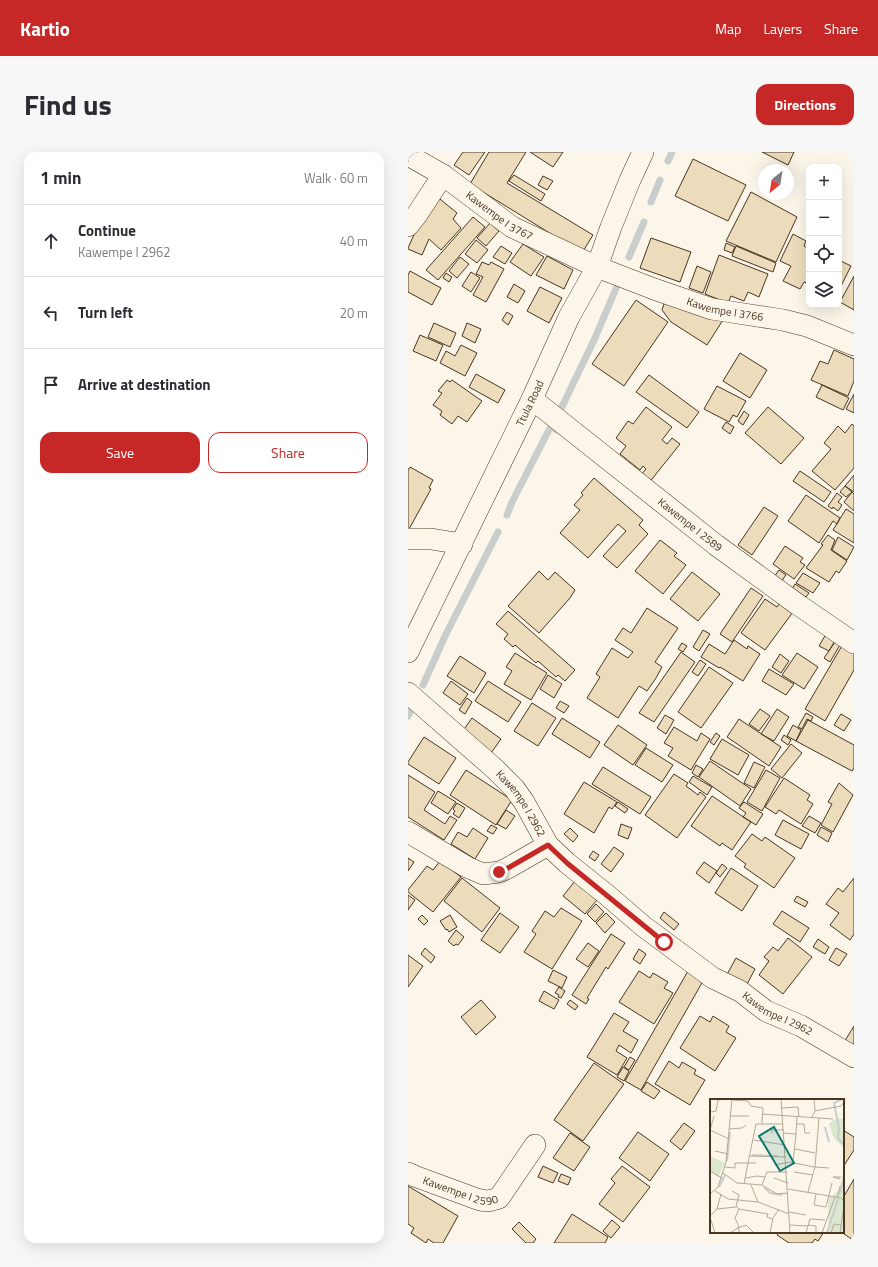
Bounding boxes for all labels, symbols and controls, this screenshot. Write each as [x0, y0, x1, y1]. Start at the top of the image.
text: Kartio [20, 14, 70, 43]
text: Map [715, 18, 741, 39]
text: Layers [763, 18, 802, 39]
text: Share [824, 18, 858, 39]
text: Find us [24, 83, 112, 126]
button: Directions [756, 84, 854, 125]
north arrow [758, 164, 794, 200]
map controls [806, 164, 842, 308]
button: + [806, 164, 842, 200]
text: 1 min [40, 165, 81, 191]
text: Walk · 60 m [304, 168, 368, 188]
street label: Kawempe I 3767 [462, 187, 536, 244]
button: − [806, 200, 842, 236]
text: Continue [78, 219, 136, 242]
icon: ahead [40, 230, 62, 252]
text: 40 m [340, 231, 368, 251]
button: locate [806, 236, 842, 272]
text: Kawempe I 2962 [78, 242, 171, 262]
button: layers [806, 272, 842, 308]
street label: Kawempe I 3766 [684, 293, 765, 325]
text: Turn left [78, 301, 133, 324]
icon: left [40, 302, 62, 324]
text: 20 m [340, 303, 368, 323]
text: Arrive at destination [78, 373, 211, 396]
icon: arrive [40, 374, 62, 396]
street label: Ttula Road [512, 377, 548, 429]
button: Save [40, 432, 200, 473]
button: Share [208, 432, 368, 473]
street label: Kawempe I 2589 [655, 494, 726, 555]
street label: Kawempe I 2962 [492, 766, 550, 840]
route end [490, 863, 508, 881]
route start [655, 933, 673, 951]
street label: Kawempe I 2962 [739, 988, 816, 1039]
inset map [710, 1099, 844, 1233]
street label: Kawempe I 2590 [421, 1172, 500, 1209]

